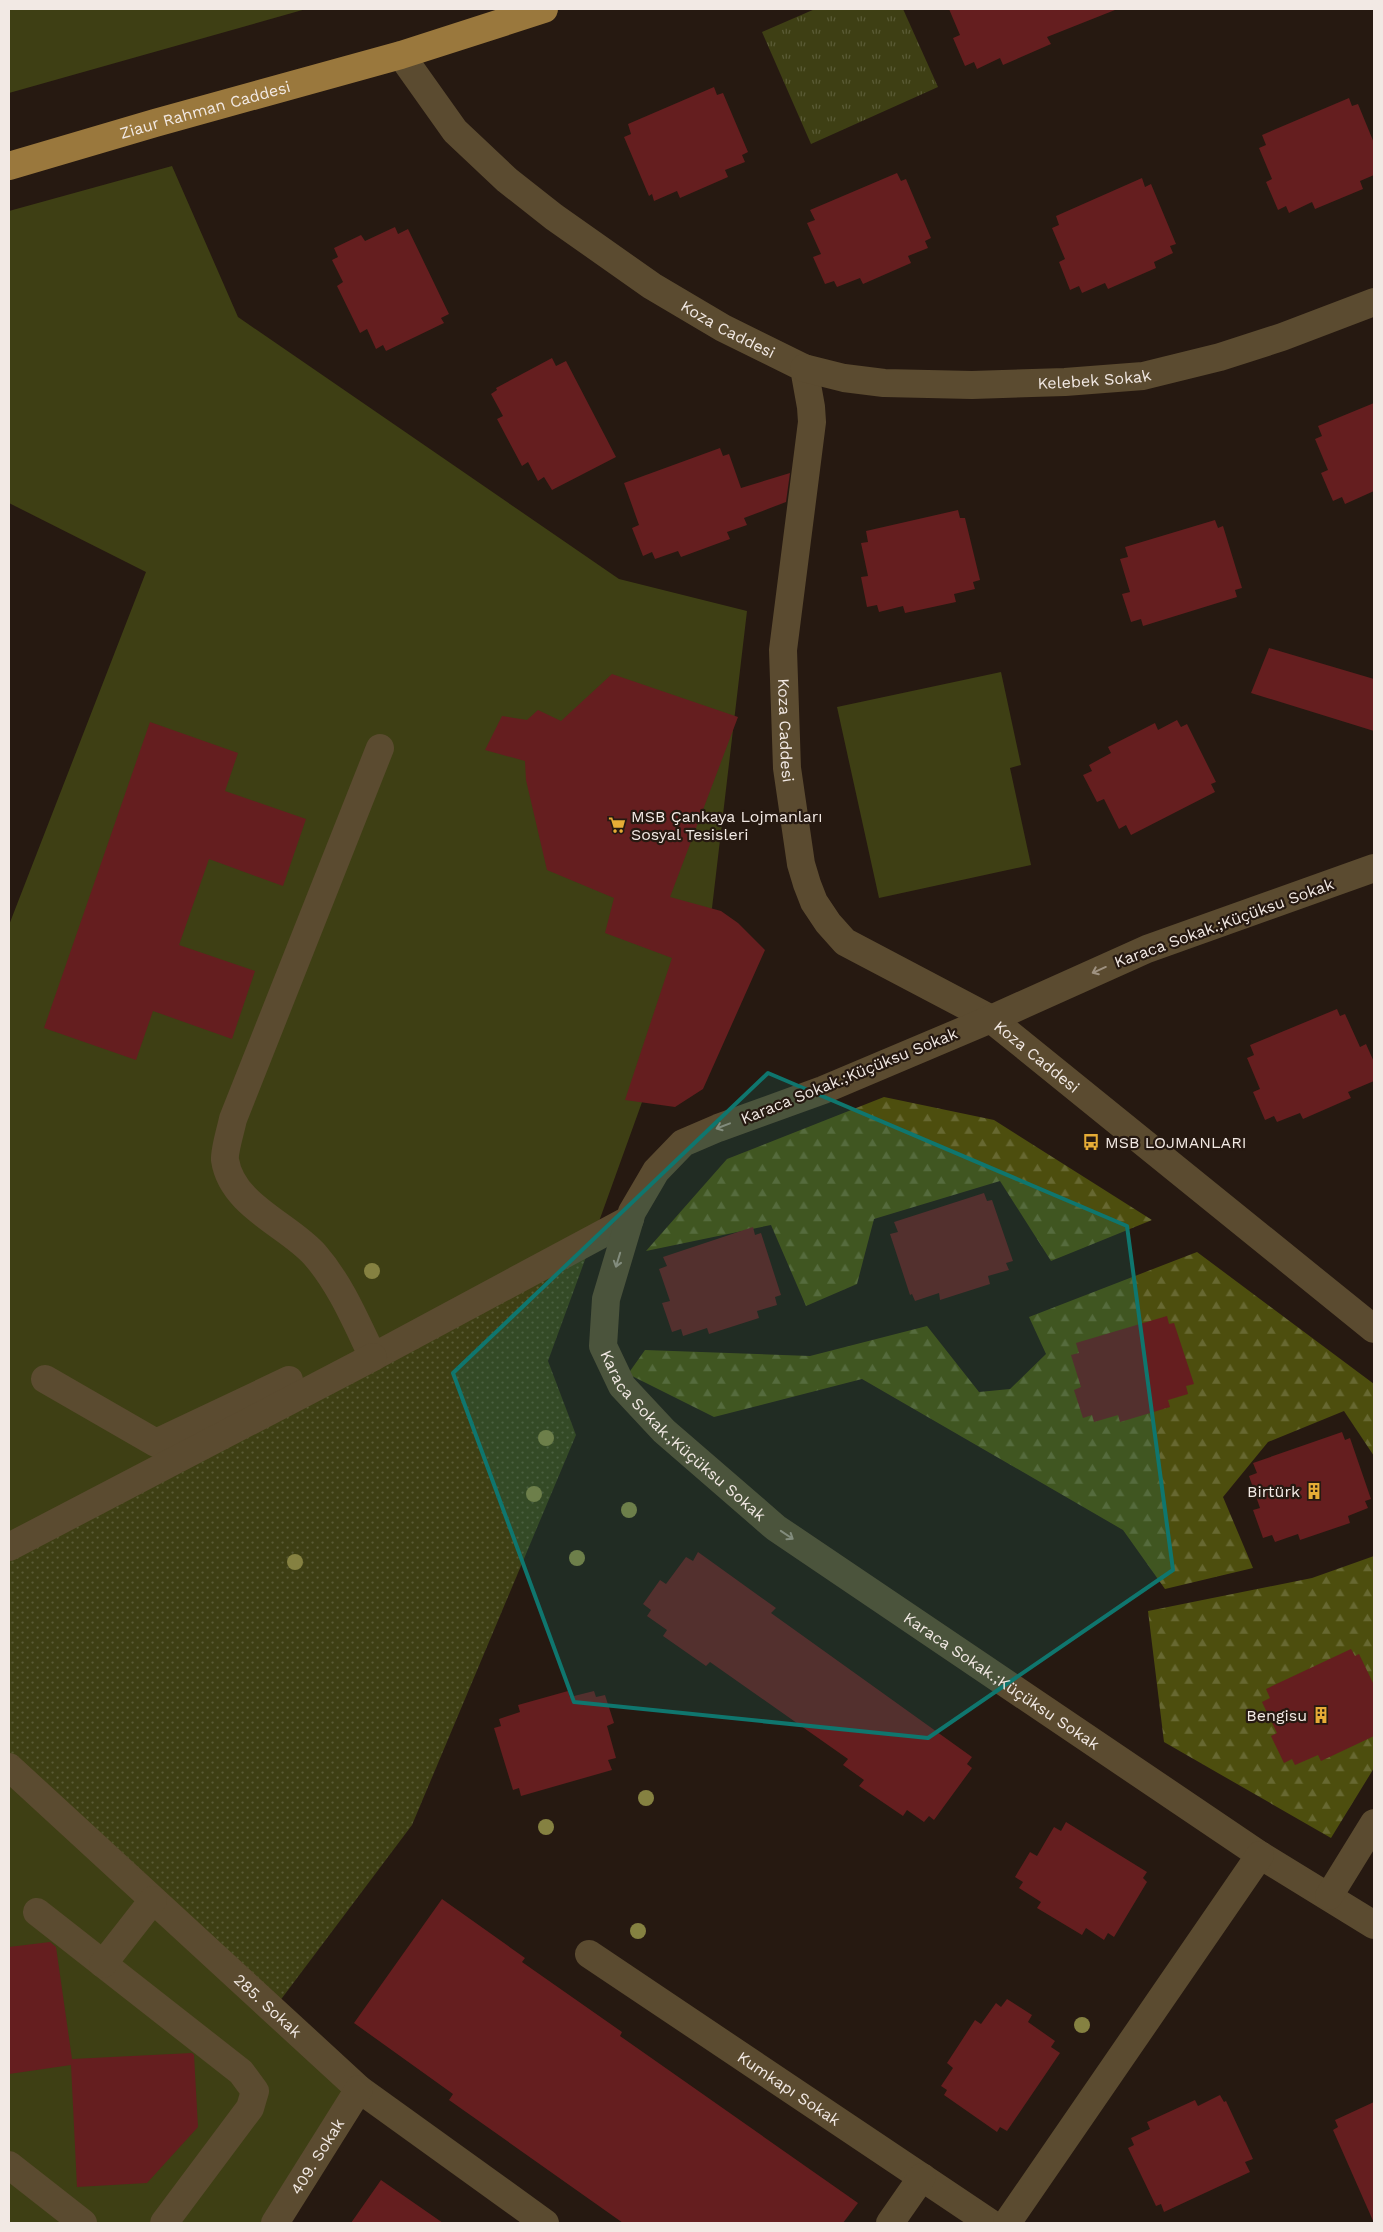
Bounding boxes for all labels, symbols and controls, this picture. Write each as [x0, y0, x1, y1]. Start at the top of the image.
street label: Ziaur Rahman Caddesi [117, 77, 292, 142]
street label: Koza Caddesi [678, 296, 779, 362]
street label: Kelebek Sokak [1037, 365, 1153, 392]
street label: Koza Caddesi [774, 678, 798, 784]
place label: MSB Çankaya Lojmanları Sosyal Tesisleri [631, 807, 823, 844]
supermarket icon: MSB Çankaya Lojmanları Sosyal Tesisleri [607, 815, 627, 835]
street label: Karaca Sokak.;Küçüksu Sokak [1112, 874, 1336, 972]
one-way arrow [1092, 966, 1107, 976]
street label: Koza Caddesi [991, 1016, 1083, 1096]
street label: Karaca Sokak.;Küçüksu Sokak [738, 1024, 960, 1128]
one-way arrow [716, 1122, 731, 1131]
bus stop icon: MSB LOJMANLARI [1081, 1132, 1101, 1152]
place label: MSB LOJMANLARI [1105, 1133, 1247, 1152]
one-way arrow [612, 1252, 622, 1268]
street label: Karaca Sokak.;Küçüksu Sokak [597, 1347, 770, 1525]
building icon: Birtürk [1304, 1481, 1324, 1501]
place label: Birtürk [1247, 1482, 1300, 1501]
one-way arrow [780, 1530, 794, 1540]
street label: Karaca Sokak.;Küçüksu Sokak [900, 1608, 1103, 1753]
building icon: Bengisu [1311, 1705, 1331, 1725]
place label: Bengisu [1246, 1706, 1307, 1725]
street label: 285. Sokak [230, 1969, 306, 2041]
street label: Kumkapı Sokak [734, 2047, 844, 2130]
street label: 409. Sokak [286, 2115, 348, 2198]

